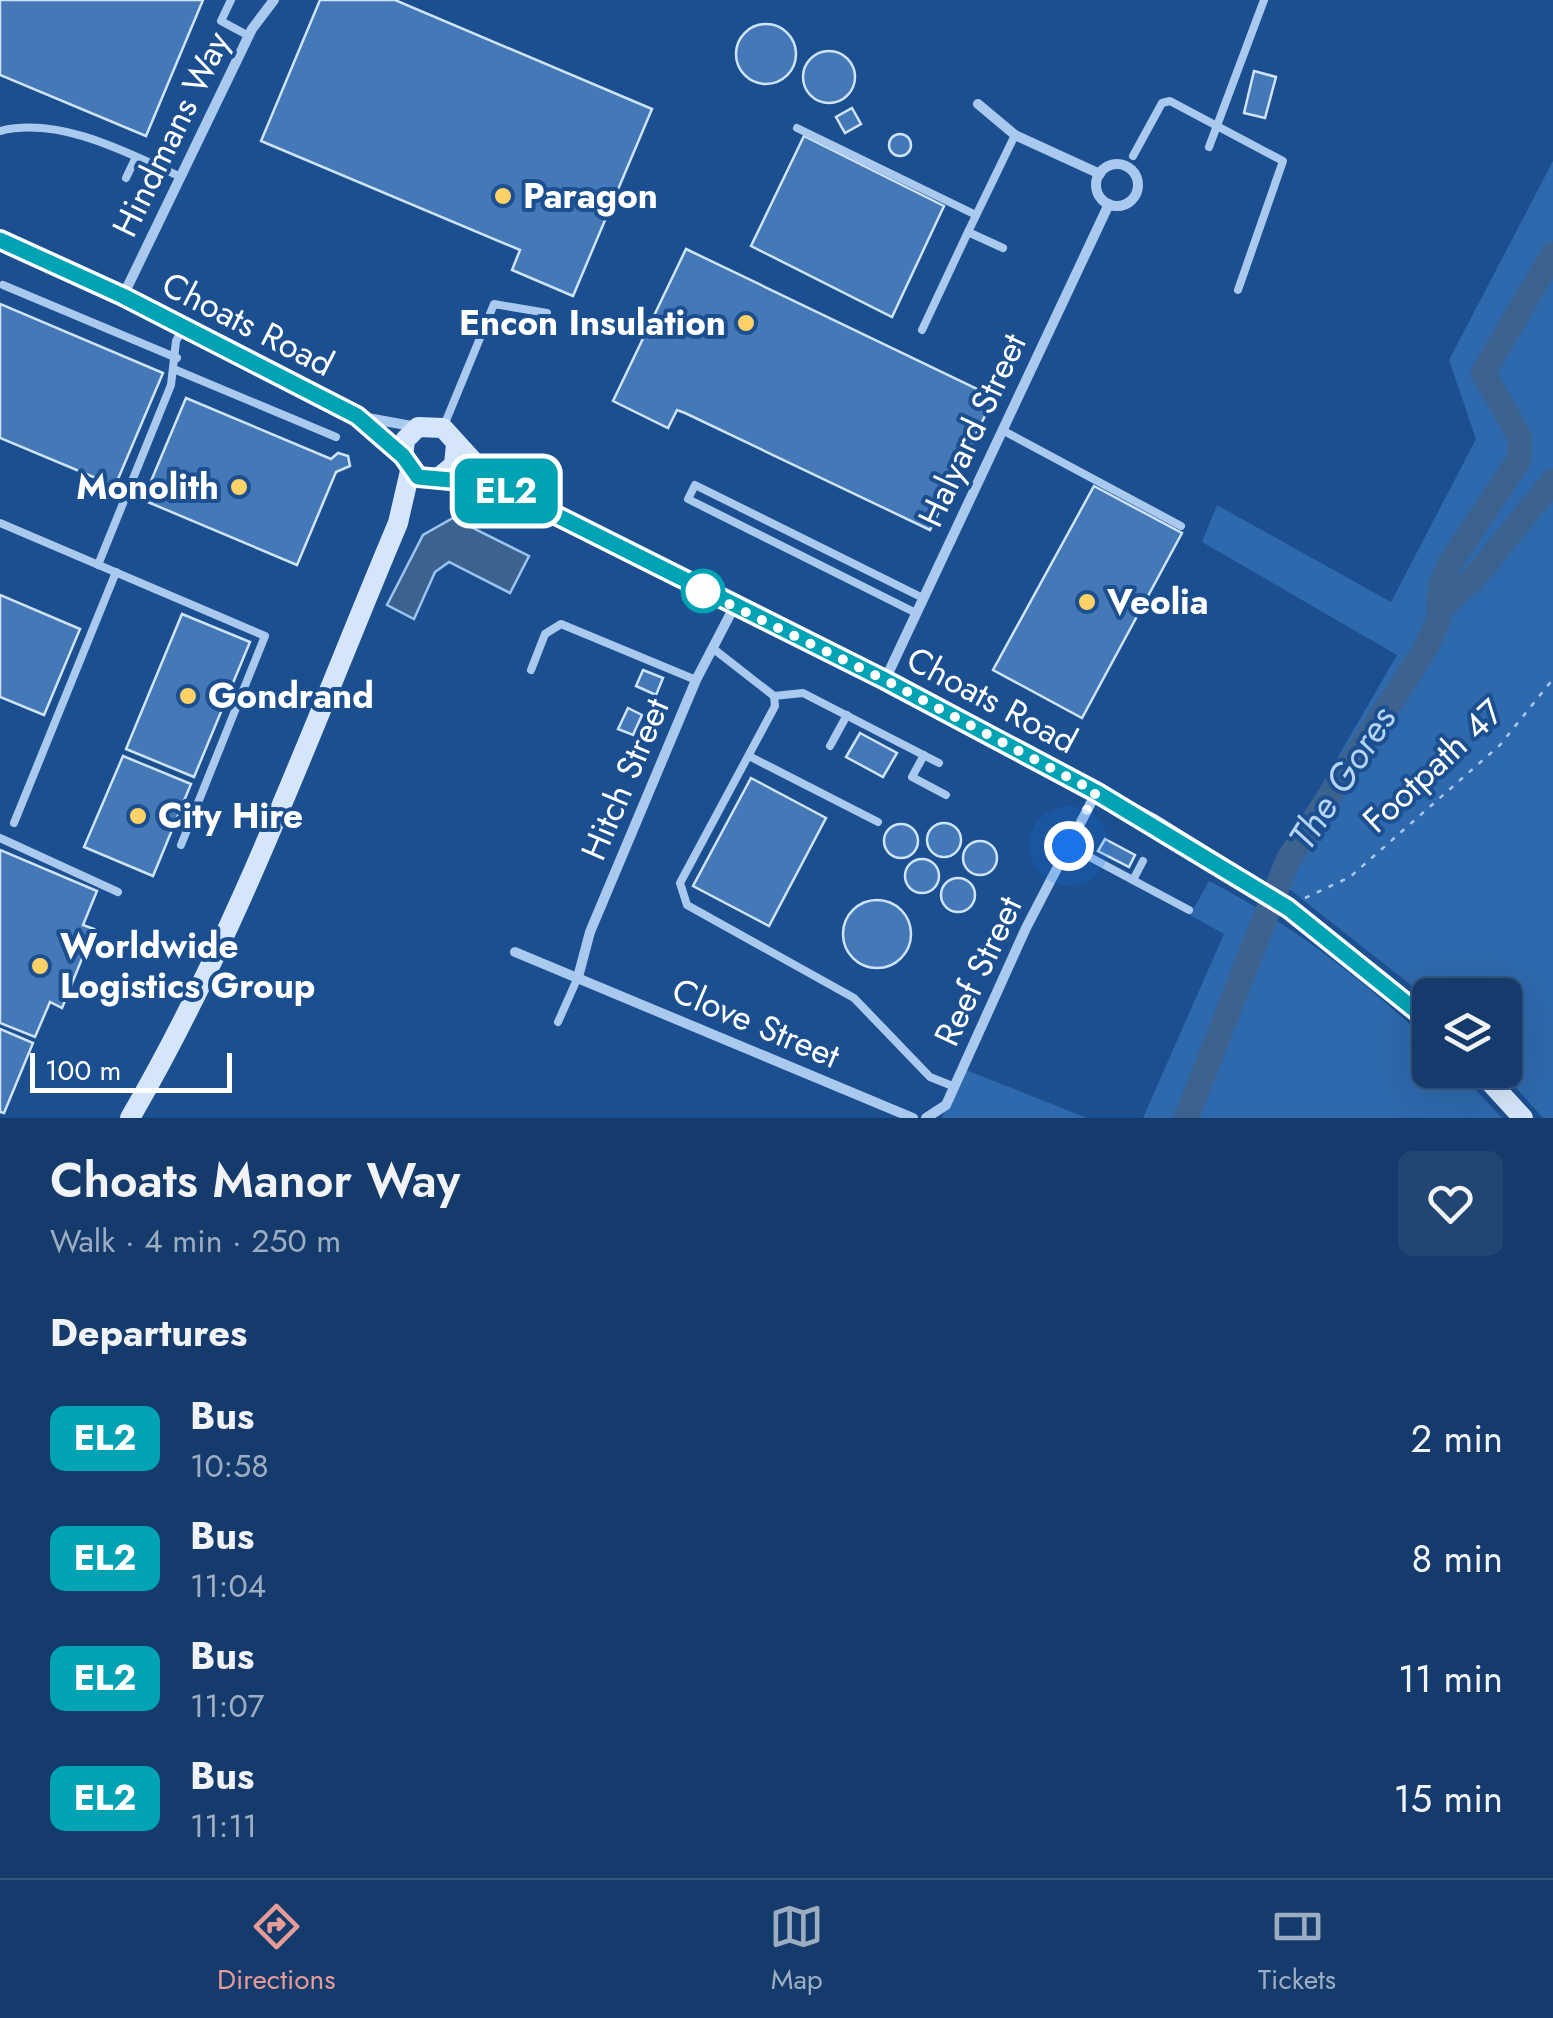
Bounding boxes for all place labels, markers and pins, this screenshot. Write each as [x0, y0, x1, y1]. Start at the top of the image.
place label: Paragon [523, 171, 658, 221]
marker: Paragon [492, 185, 514, 207]
place label: Encon Insulation [459, 298, 726, 348]
marker: Encon Insulation [735, 312, 757, 334]
place label: Monolith [76, 462, 219, 512]
marker: Monolith [228, 476, 250, 498]
unlabelled marker [682, 570, 724, 612]
place label: Veolia [1106, 577, 1209, 627]
marker: Veolia [1076, 591, 1098, 613]
place label: Gondrand [208, 671, 374, 721]
marker: Gondrand [177, 685, 199, 707]
place label: City Hire [158, 791, 303, 841]
marker: City Hire [127, 805, 149, 827]
place label: Worldwide Logistics Group [60, 921, 315, 1011]
marker: Worldwide Logistics Group [29, 955, 51, 977]

